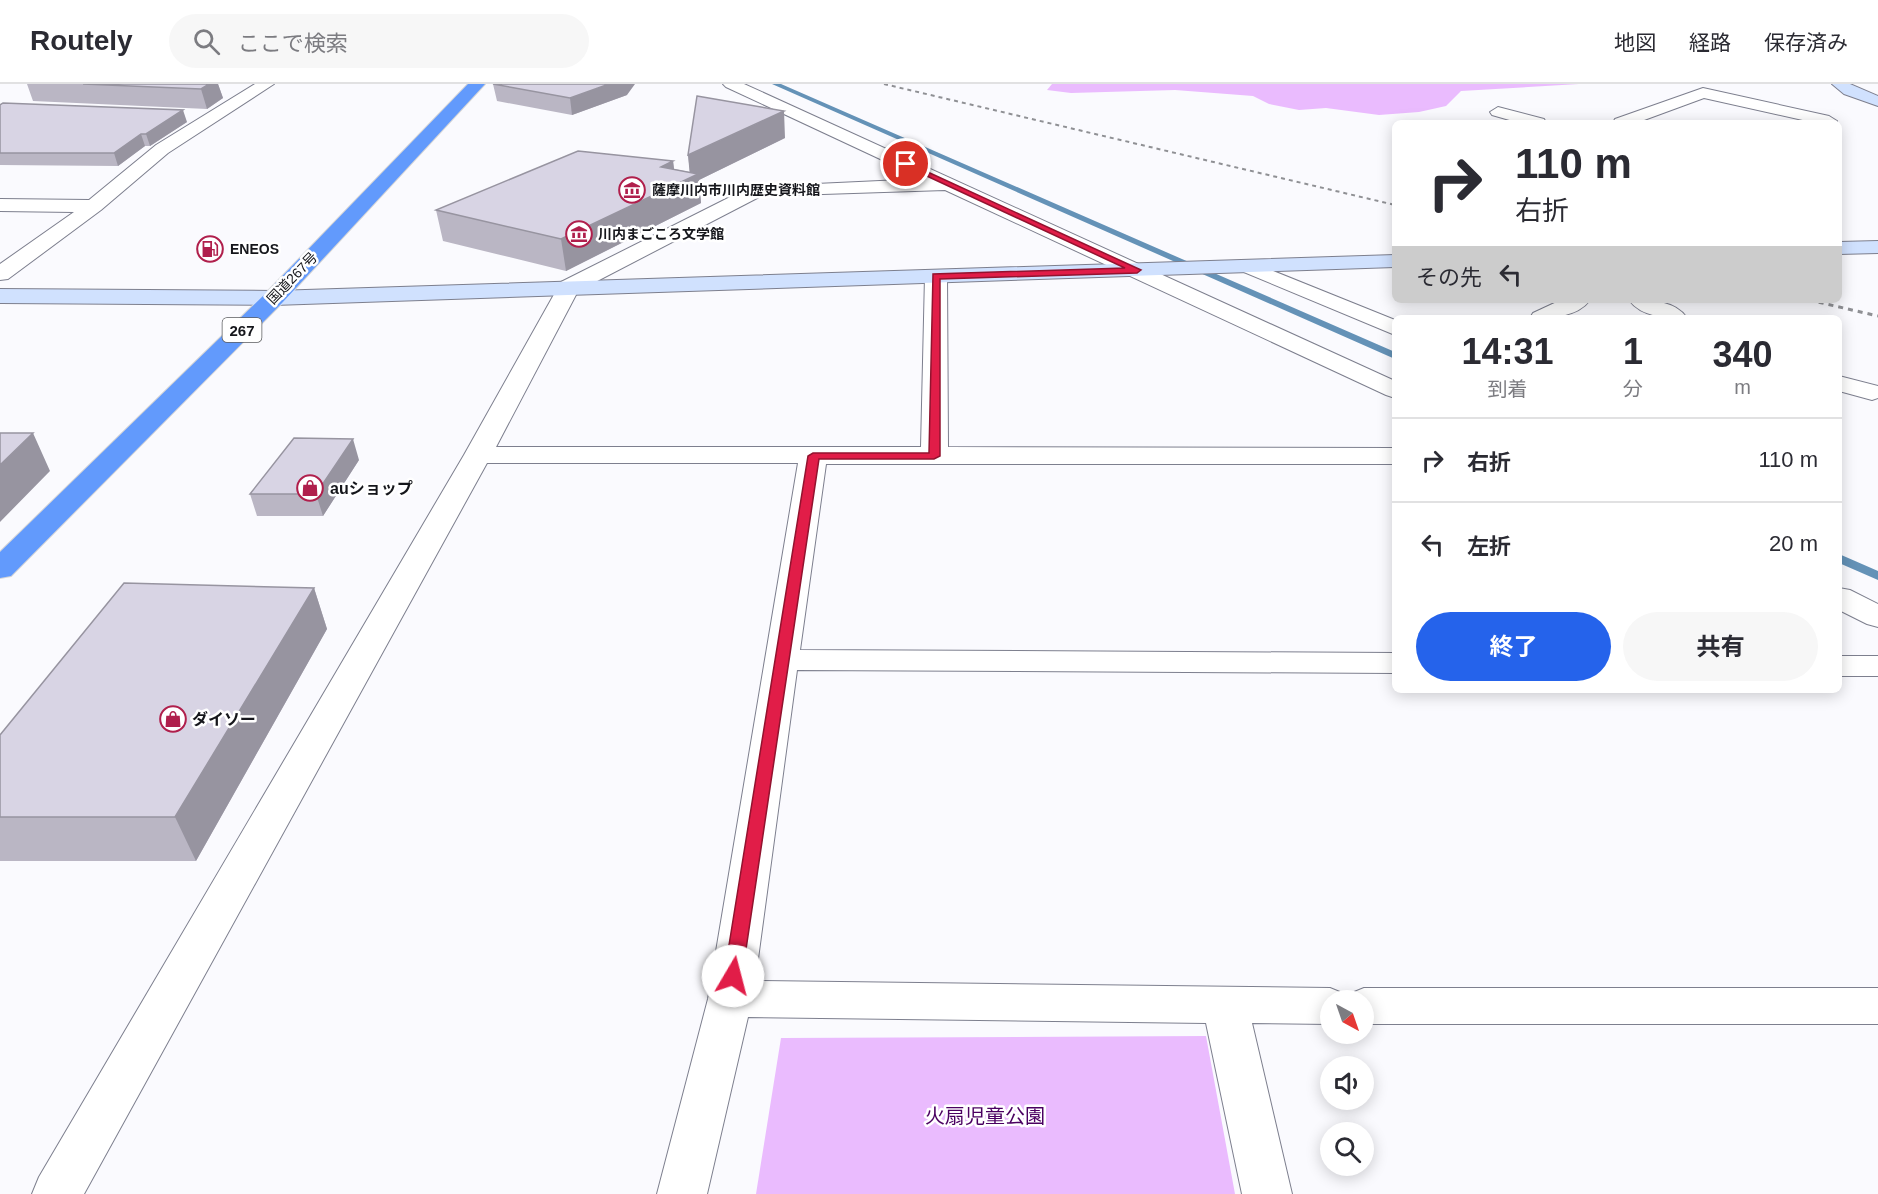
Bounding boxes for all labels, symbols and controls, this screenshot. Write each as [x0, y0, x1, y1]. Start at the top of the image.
search box [169, 14, 589, 68]
text: Routely [30, 25, 133, 56]
icon: search [190, 25, 223, 58]
text: ここで検索 [238, 31, 348, 56]
text: 地図 [1614, 31, 1656, 54]
text: 経路 [1689, 31, 1731, 54]
text: 保存済み [1764, 31, 1848, 54]
pin [880, 138, 931, 189]
text: 110 m [1515, 140, 1632, 187]
icon: right [1416, 144, 1494, 222]
icon: arrive [889, 147, 922, 180]
museum icon: 薩摩川内市川内歴史資料館 [617, 175, 647, 205]
place label: 薩摩川内市川内歴史資料館 [652, 182, 820, 198]
text: 右折 [1515, 196, 1569, 226]
museum icon: 川内まごころ文学館 [564, 219, 594, 249]
place label: 川内まごころ文学館 [598, 226, 724, 242]
fuel station icon: ENEOS [195, 234, 225, 264]
place label: ENEOS [230, 241, 279, 257]
street label: 国道267号 [264, 249, 320, 307]
icon: left [1494, 258, 1527, 291]
text: その先 [1416, 265, 1482, 290]
road number: 267 [222, 318, 262, 342]
text: 14:31 [1461, 331, 1554, 372]
text: 1 [1623, 331, 1643, 372]
text: 340 [1712, 334, 1773, 375]
text: m [1734, 376, 1751, 398]
text: 到着 [1487, 378, 1527, 400]
text: 分 [1623, 378, 1643, 400]
icon: right [1416, 444, 1449, 477]
text: 110 m [1758, 447, 1818, 472]
text: 右折 [1467, 450, 1511, 475]
shop icon: auショップ [295, 473, 325, 503]
place label: auショップ [330, 480, 413, 497]
icon: left [1416, 528, 1449, 561]
text: 20 m [1769, 531, 1818, 556]
text: 左折 [1467, 534, 1511, 559]
button: 終了 [1416, 612, 1611, 681]
button: 共有 [1623, 612, 1818, 681]
shop icon: ダイソー [158, 704, 188, 734]
place label: ダイソー [192, 711, 256, 728]
position arrow [701, 944, 765, 1008]
north arrow [1320, 990, 1374, 1044]
map controls [1320, 990, 1374, 1176]
button: sound [1320, 1056, 1374, 1110]
park label: 火扇児童公園 [925, 1105, 1045, 1127]
button: search [1320, 1122, 1374, 1176]

